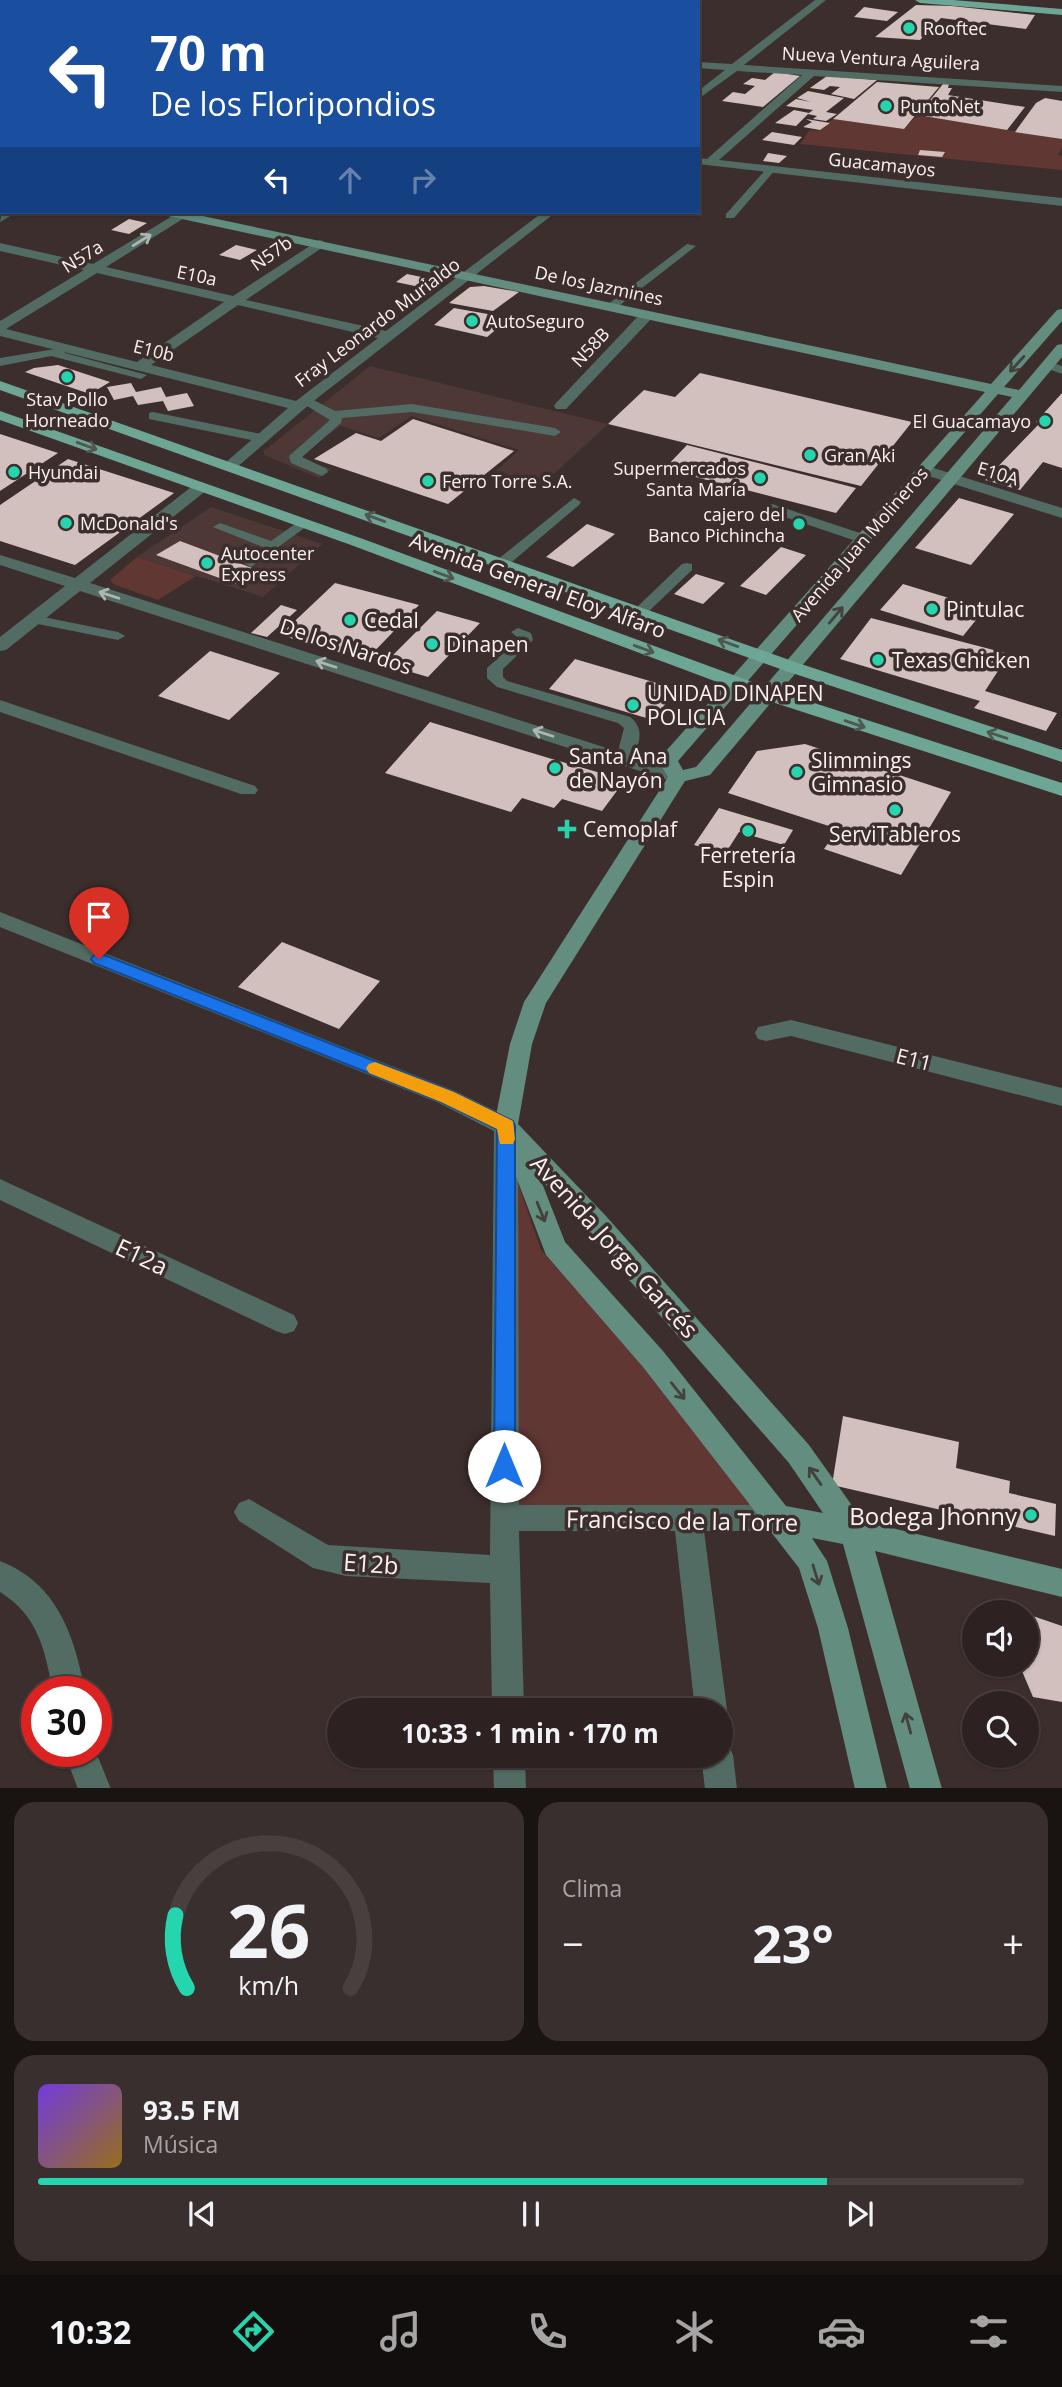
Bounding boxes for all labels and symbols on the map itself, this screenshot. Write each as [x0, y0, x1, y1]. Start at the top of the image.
place label: Rooftec [923, 16, 987, 40]
marker: Rooftec [901, 20, 917, 36]
street label: Nueva Ventura Aguilera [781, 41, 981, 75]
place label: PuntoNet [900, 94, 980, 118]
marker: PuntoNet [878, 98, 894, 114]
street label: Guacamayos [827, 146, 937, 182]
street label: N57b [246, 230, 296, 276]
one-way arrow [131, 233, 151, 247]
street label: N57a [57, 234, 107, 278]
street label: Fray Leonardo Murialdo [289, 252, 465, 392]
street label: E10a [175, 259, 219, 291]
street label: De los Jazmines [533, 260, 665, 310]
place label: AutoSeguro [486, 309, 585, 333]
marker: AutoSeguro [464, 313, 480, 329]
street label: N58B [566, 322, 614, 372]
street label: E10b [131, 333, 177, 367]
one-way arrow [1008, 355, 1025, 372]
marker: Stav Pollo Horneado [59, 369, 75, 385]
place label: Stav Pollo Horneado [25, 387, 109, 432]
place label: El Guacamayo [913, 409, 1031, 433]
marker: El Guacamayo [1037, 413, 1053, 429]
one-way arrow [76, 441, 98, 453]
place label: Gran Aki [824, 443, 896, 467]
marker: Gran Aki [802, 447, 818, 463]
street label: E10A [974, 455, 1022, 491]
place label: Supermercados Santa María [613, 456, 746, 501]
place label: Hyundai [28, 460, 98, 484]
street label: Avenida Juan Molineros [785, 462, 933, 626]
marker: Hyundai [6, 464, 22, 480]
place label: Ferro Torre S.A. [442, 469, 573, 493]
marker: Supermercados Santa María [752, 470, 768, 486]
marker: Ferro Torre S.A. [420, 473, 436, 489]
place label: cajero del Banco Pichincha [648, 502, 785, 547]
one-way arrow [365, 510, 387, 523]
place label: McDonald's [80, 511, 178, 535]
marker: McDonald's [58, 515, 74, 531]
marker: cajero del Banco Pichincha [791, 516, 807, 532]
street label: Avenida General Eloy Alfaro [406, 526, 670, 644]
place label: Autocenter Express [221, 541, 315, 586]
marker: Autocenter Express [199, 555, 215, 571]
one-way arrow [433, 569, 455, 582]
one-way arrow [99, 587, 121, 600]
place label: Pintulac [946, 595, 1024, 623]
marker: Pintulac [924, 601, 940, 617]
place label: Cedal [364, 606, 419, 634]
one-way arrow [828, 606, 844, 624]
street label: De los Nardos [276, 611, 416, 681]
marker: Cedal [342, 612, 358, 628]
place label: Dinapen [446, 630, 529, 658]
marker: Dinapen [424, 636, 440, 652]
one-way arrow [718, 636, 740, 648]
one-way arrow [632, 644, 654, 656]
place label: Texas Chicken [892, 646, 1031, 674]
marker: Texas Chicken [870, 652, 886, 668]
one-way arrow [315, 656, 337, 669]
place label: UNIDAD DINAPEN POLICIA [647, 679, 824, 731]
marker: UNIDAD DINAPEN POLICIA [625, 697, 641, 713]
one-way arrow [844, 719, 866, 731]
one-way arrow [532, 725, 554, 738]
one-way arrow [986, 728, 1008, 740]
place label: Santa Ana de Nayón [569, 742, 668, 794]
place label: Slimmings Gimnasio [811, 746, 912, 798]
marker: Santa Ana de Nayón [547, 760, 563, 776]
marker: Slimmings Gimnasio [789, 764, 805, 780]
marker: ServiTableros [887, 802, 903, 818]
place label: Cemoplaf [583, 815, 679, 843]
marker: Cemoplaf [557, 819, 577, 839]
place label: ServiTableros [829, 820, 961, 848]
marker: Ferretería Espin [740, 823, 756, 839]
place label: Ferretería Espin [700, 841, 796, 893]
pin [69, 887, 129, 959]
street label: E11 [893, 1041, 935, 1077]
street label: Avenida Jorge Garcés [524, 1147, 706, 1345]
one-way arrow [535, 1201, 548, 1222]
street label: E12a [110, 1230, 174, 1282]
one-way arrow [671, 1381, 686, 1399]
position arrow [467, 1429, 541, 1503]
one-way arrow [808, 1467, 822, 1486]
place label: Bodega Jhonny [849, 1499, 1018, 1532]
street label: Francisco de la Torre [566, 1501, 798, 1539]
marker: Bodega Jhonny [1023, 1507, 1039, 1523]
street label: E12b [342, 1545, 400, 1581]
one-way arrow [811, 1563, 823, 1585]
speed limit sign: 30 [21, 1676, 112, 1767]
one-way arrow [901, 1712, 914, 1734]

